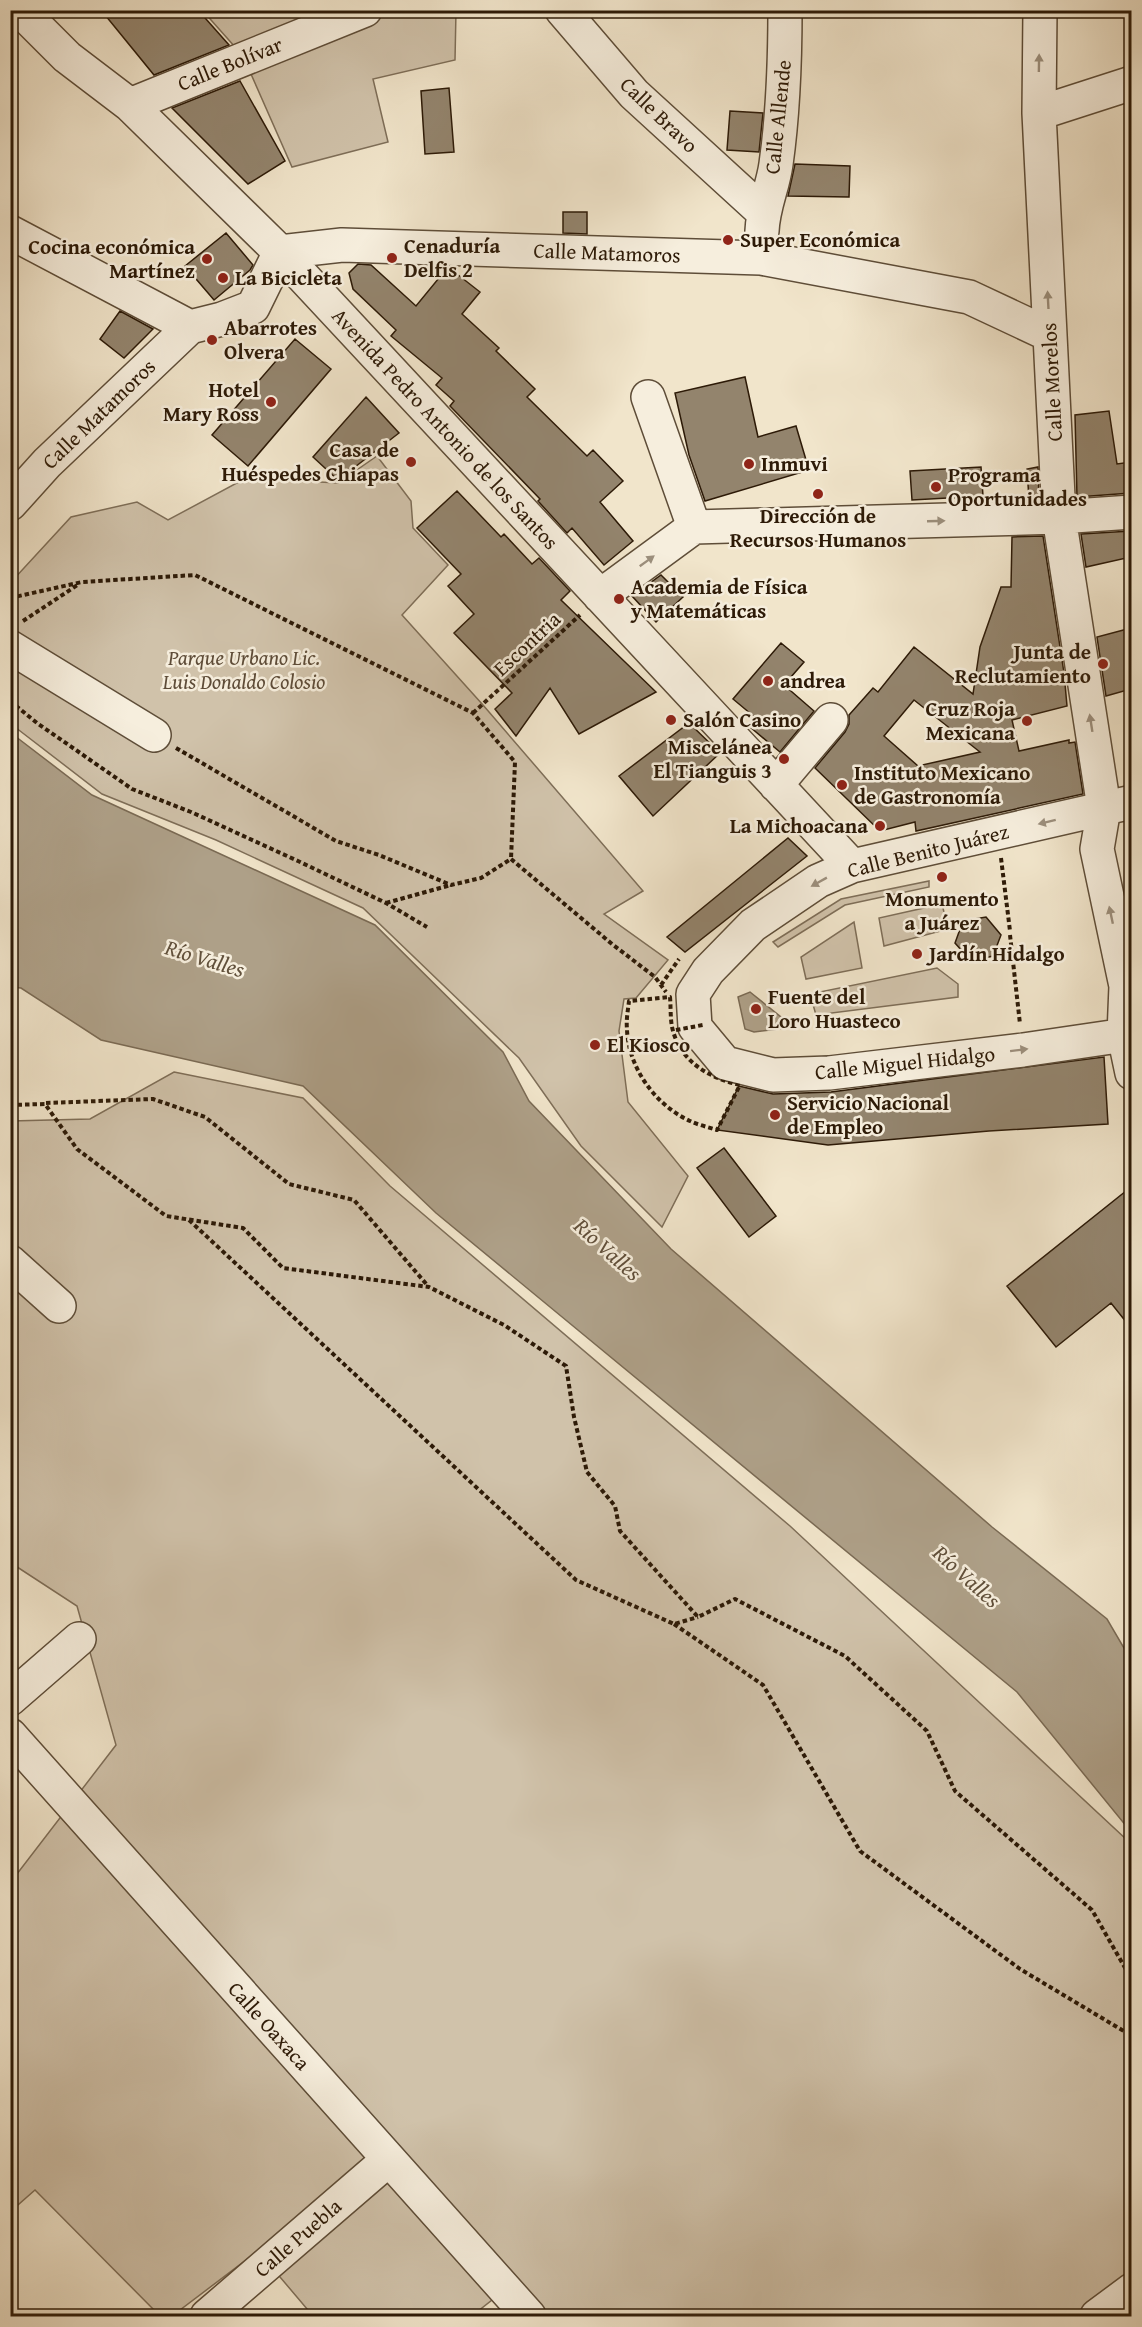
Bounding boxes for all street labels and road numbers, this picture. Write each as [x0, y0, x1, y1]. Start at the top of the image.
street label: Calle Bolívar [173, 28, 287, 99]
street label: Calle Allende [756, 58, 799, 176]
street label: Calle Bravo [613, 69, 705, 160]
street label: Calle Matamoros [533, 234, 681, 271]
street label: Avenida Pedro Antonio de los Santos [325, 301, 566, 556]
street label: Calle Morelos [1033, 322, 1070, 442]
street label: Calle Matamoros [35, 351, 162, 476]
street label: Escontria [486, 604, 568, 683]
street label: Calle Benito Juárez [844, 816, 1012, 886]
street label: Calle Miguel Hidalgo [813, 1038, 997, 1087]
street label: Calle Oaxaca [221, 1974, 318, 2077]
street label: Calle Puebla [247, 2191, 348, 2284]

